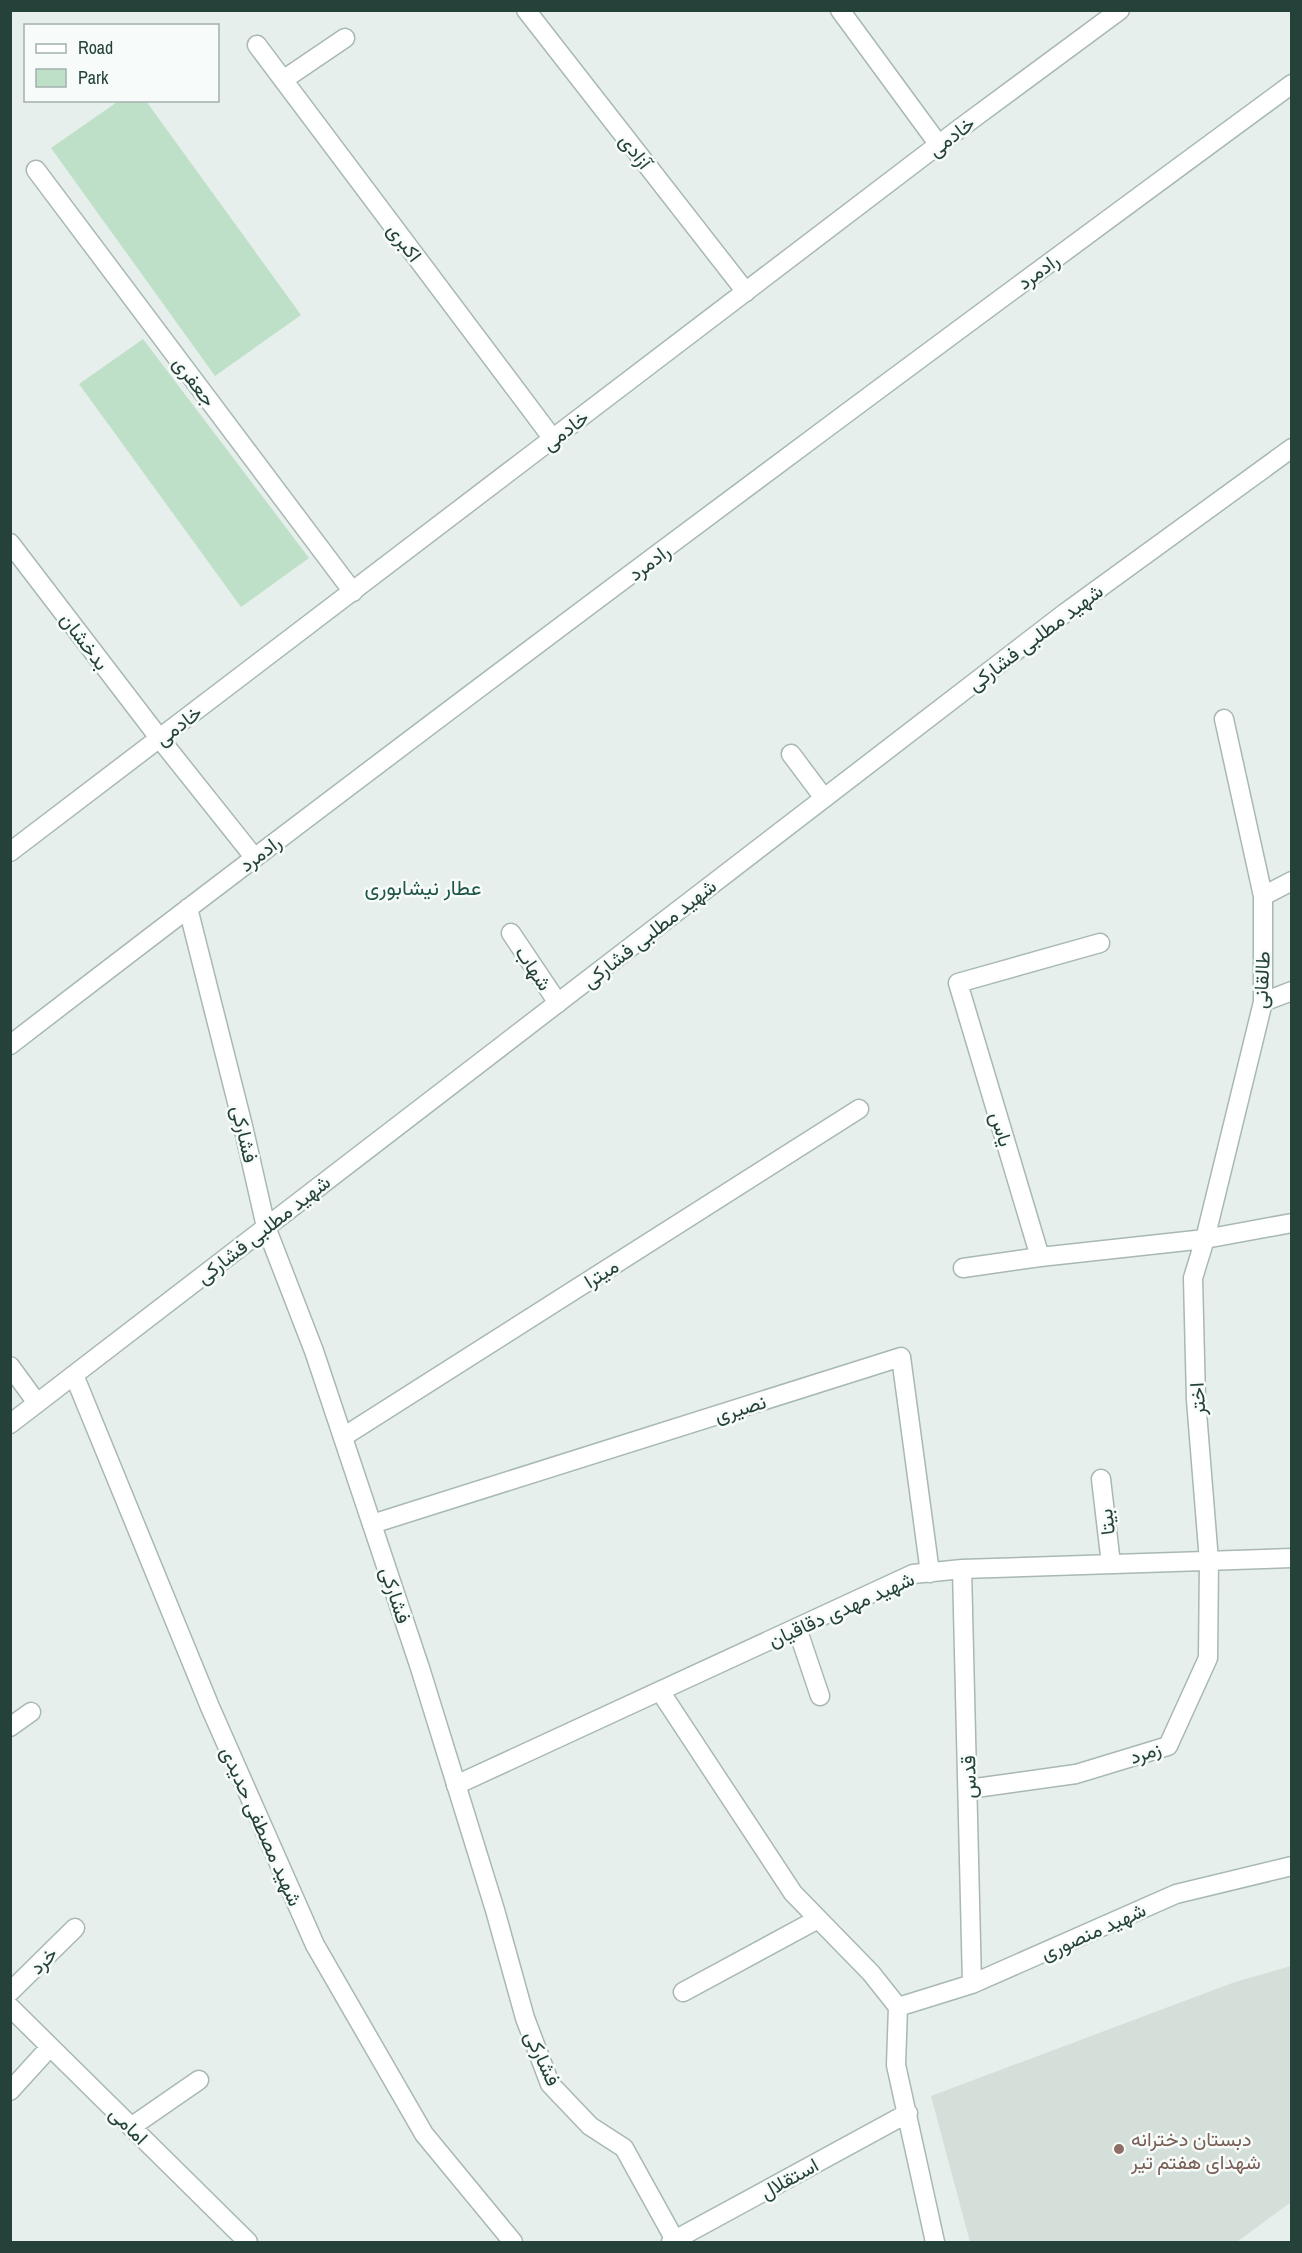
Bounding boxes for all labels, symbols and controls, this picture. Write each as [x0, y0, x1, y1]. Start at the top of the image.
legend [24, 24, 219, 102]
text: Road [78, 35, 113, 60]
text: Park [78, 65, 109, 90]
street label: خادمی [922, 109, 980, 163]
street label: آزادی [614, 128, 659, 176]
street label: اکبری [381, 217, 429, 267]
street label: رادمرد [1011, 247, 1065, 295]
street label: جعفری [167, 350, 223, 412]
street label: خادمی [536, 403, 594, 457]
street label: رادمرد [622, 537, 676, 587]
street label: شهید مطلبی فشارکی [962, 577, 1108, 697]
street label: بدخشان [54, 607, 116, 675]
street label: خادمی [149, 698, 207, 752]
street label: رادمرد [233, 828, 287, 878]
street label: شهید مطلبی فشارکی [576, 872, 722, 994]
district label: عطار نیشابوری [365, 873, 481, 902]
street label: شهاب [509, 940, 559, 996]
street label: طالقانی [1246, 950, 1276, 1010]
street label: فشارکی [225, 1103, 265, 1165]
street label: یاس [984, 1108, 1020, 1150]
street label: شهید مطلبی فشارکی [190, 1168, 336, 1290]
street label: میترا [579, 1252, 623, 1294]
street label: اختر [1183, 1382, 1211, 1417]
street label: نصیری [711, 1387, 769, 1429]
street label: بیتا [1091, 1507, 1121, 1537]
street label: فشارکی [374, 1563, 418, 1627]
street label: شهید مهدی دقاقیان [764, 1565, 918, 1653]
street label: زمرد [1126, 1734, 1164, 1770]
street label: شهید مصطفی حدیدی [215, 1742, 309, 1910]
street label: قدس [954, 1755, 982, 1799]
street label: شهید منصوری [1036, 1896, 1150, 1966]
street label: خرد [23, 1940, 63, 1980]
street label: فشارکی [518, 2026, 568, 2090]
street label: امامی [104, 2100, 154, 2150]
place label: دبستان دخترانه شهدای هفتم تیر [1130, 2125, 1261, 2175]
marker: دبستان دخترانه شهدای هفتم تیر [1112, 2142, 1126, 2156]
street label: استقلال [755, 2151, 823, 2205]

